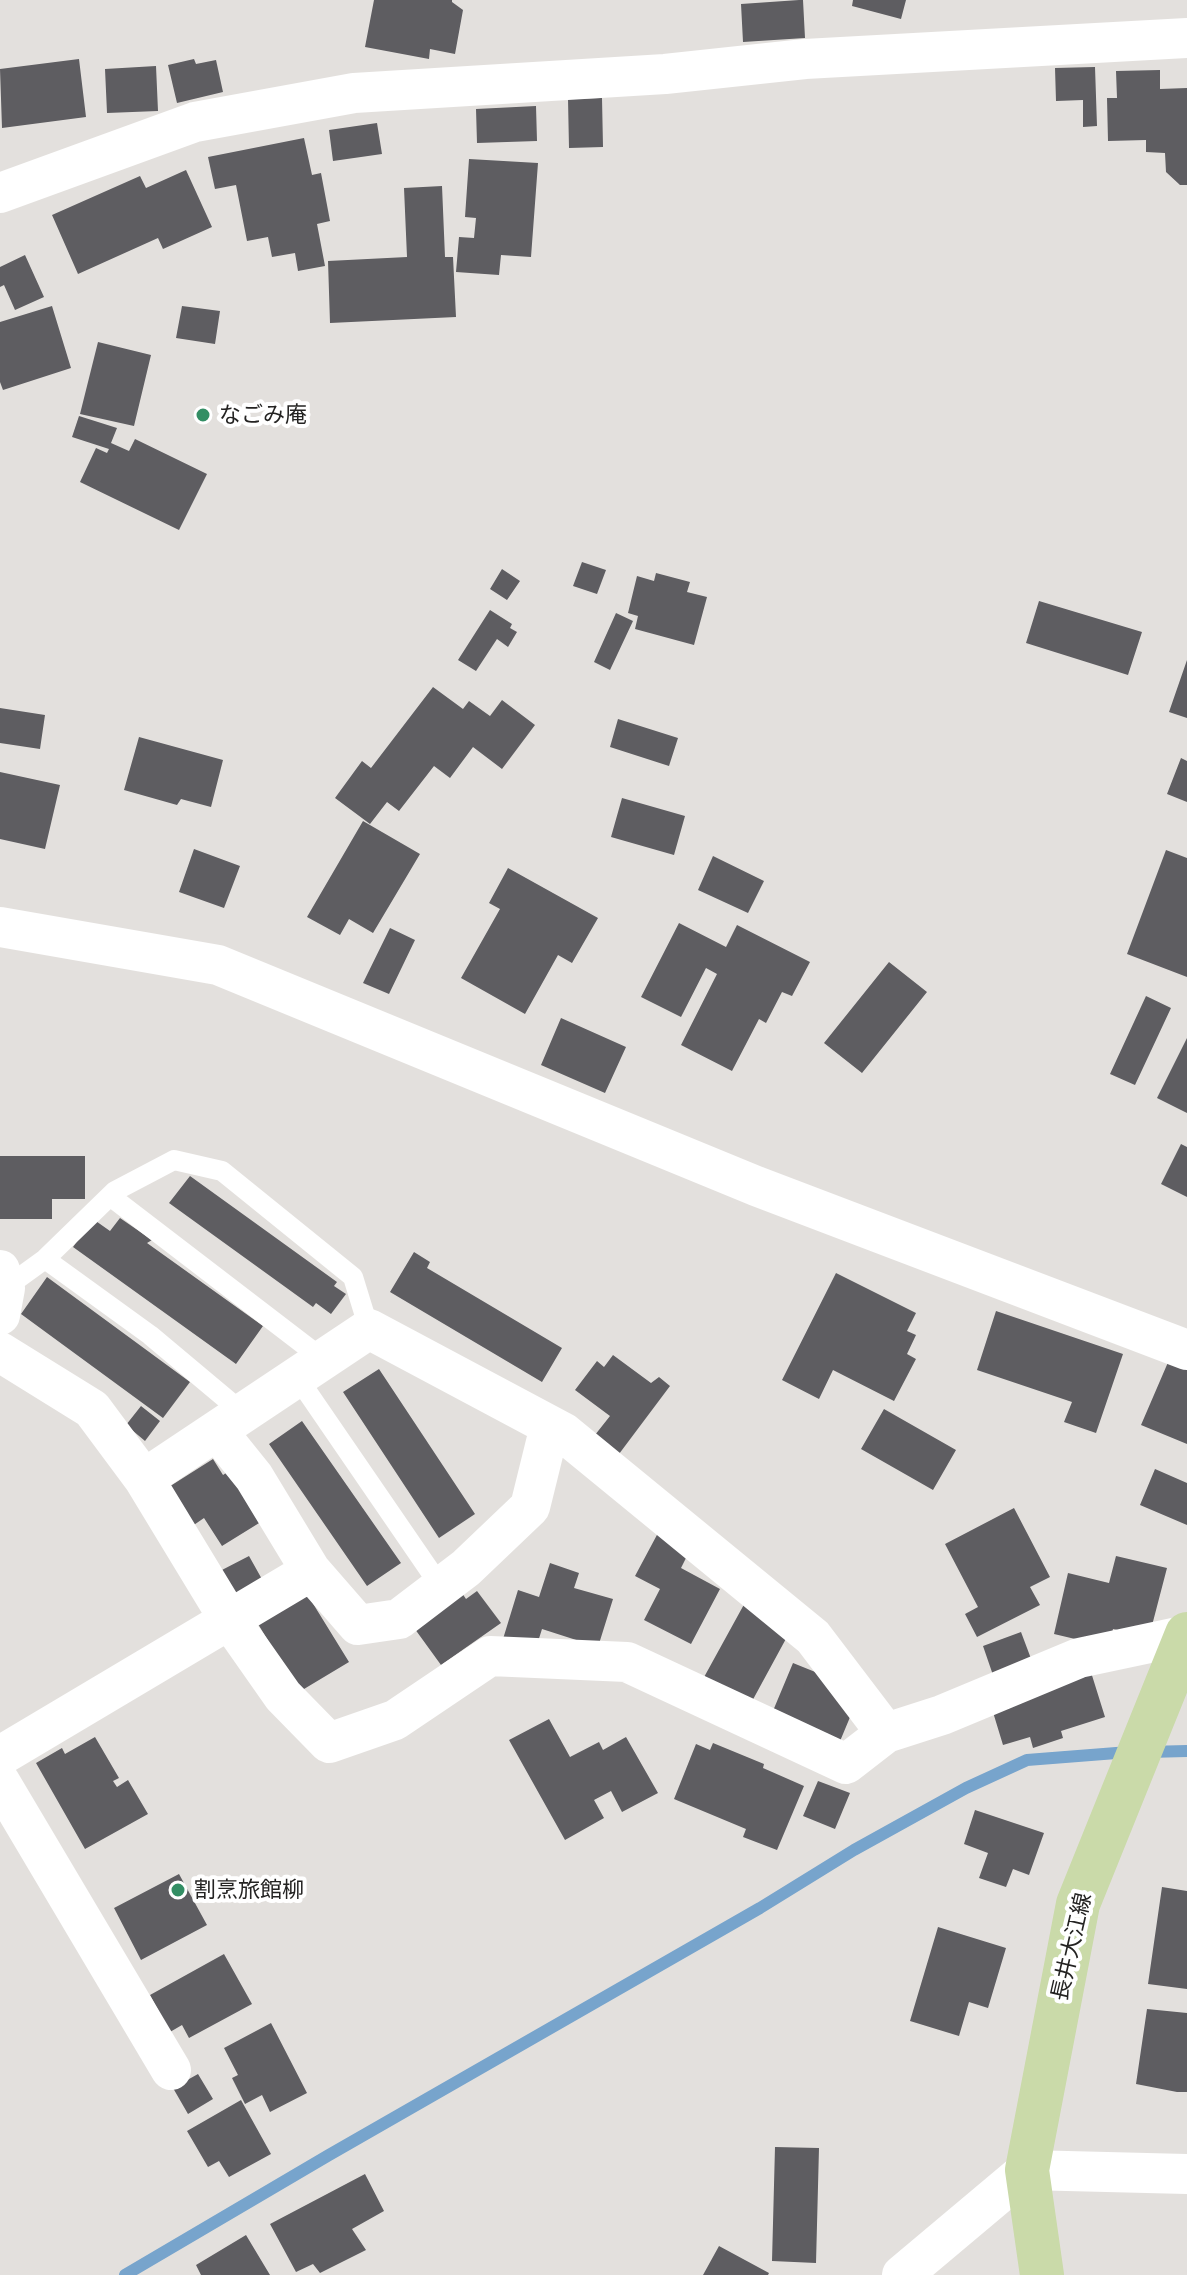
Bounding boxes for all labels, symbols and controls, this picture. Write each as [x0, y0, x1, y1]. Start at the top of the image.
place label: なごみ庵 [219, 402, 307, 428]
marker: なごみ庵 [194, 406, 212, 424]
place label: 割烹旅館柳 [194, 1877, 304, 1903]
marker: 割烹旅館柳 [169, 1881, 187, 1899]
street label: 長井大江線 [1047, 1890, 1097, 2004]

